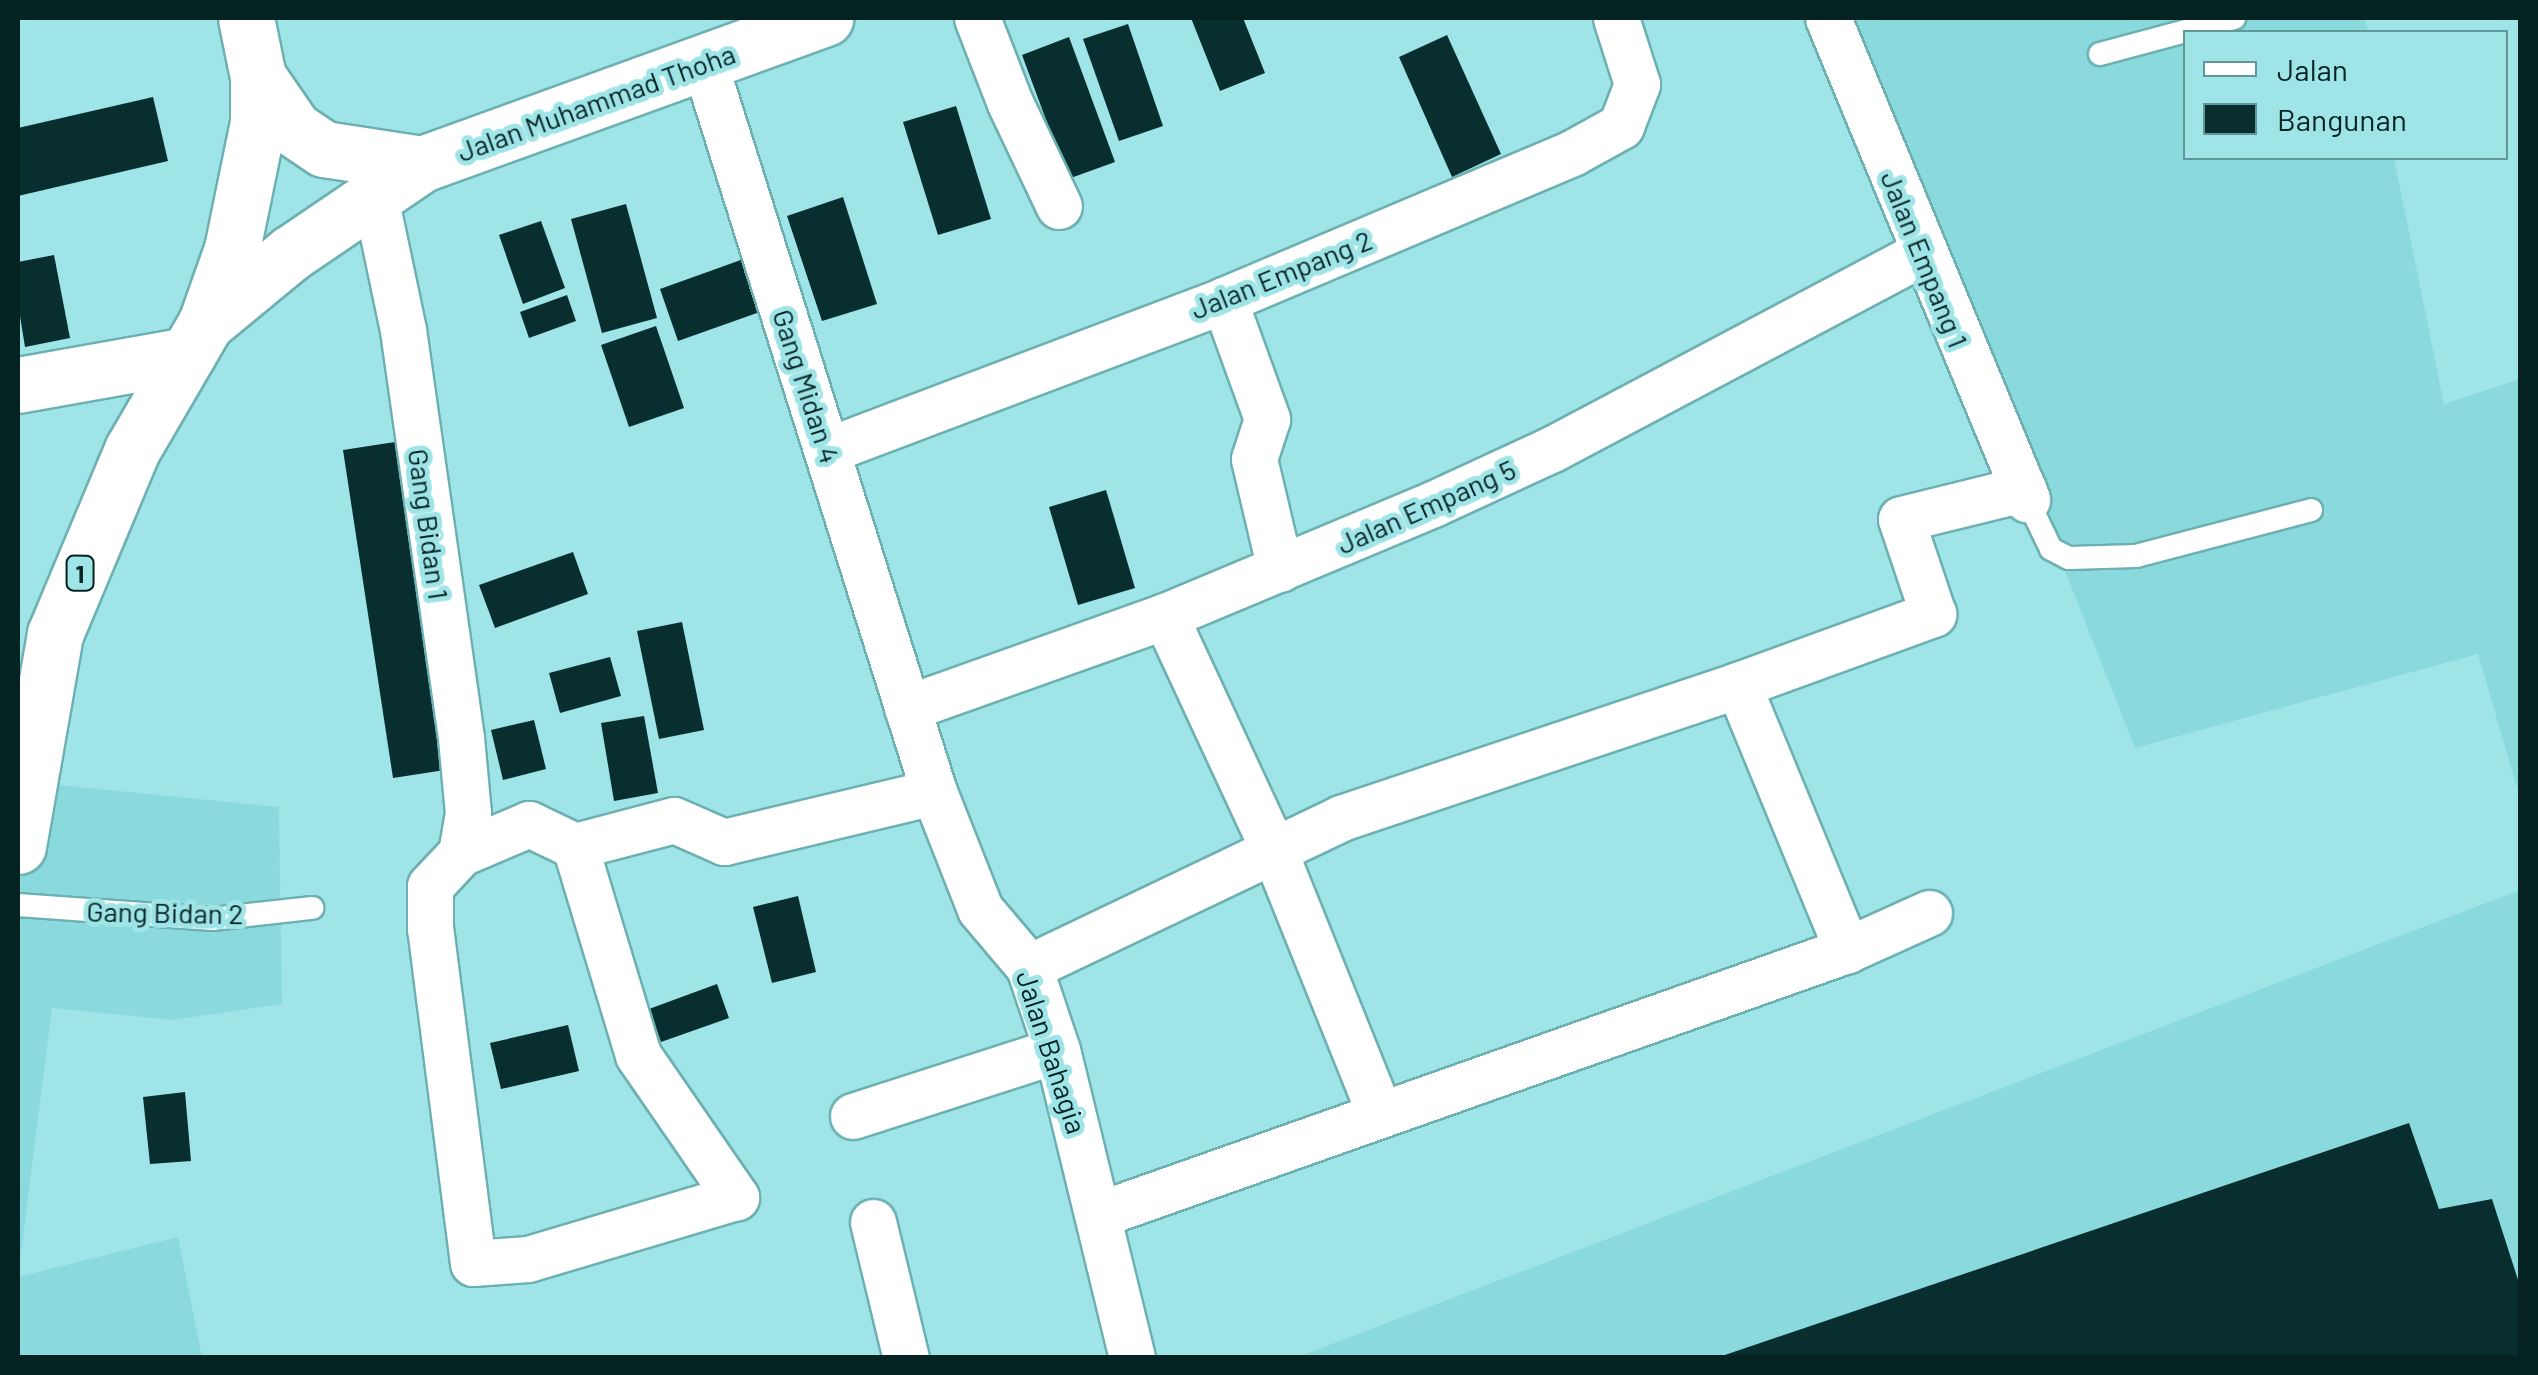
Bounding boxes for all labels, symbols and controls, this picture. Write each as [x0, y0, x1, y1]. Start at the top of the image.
legend [2183, 30, 2508, 160]
street label: Jalan Muhammad Thoha [452, 36, 740, 168]
text: Jalan [2277, 51, 2348, 87]
text: Bangunan [2277, 101, 2407, 137]
street label: Jalan Empang 1 [1874, 166, 1976, 352]
street label: Jalan Empang 2 [1185, 222, 1377, 326]
street label: Gang Midan 4 [766, 305, 848, 467]
street label: Gang Bidan 1 [402, 447, 456, 601]
street label: Jalan Empang 5 [1332, 452, 1520, 560]
road number: 1 [65, 553, 95, 593]
street label: Gang Bidan 2 [86, 894, 244, 930]
street label: Jalan Bahagia [1010, 966, 1094, 1138]

